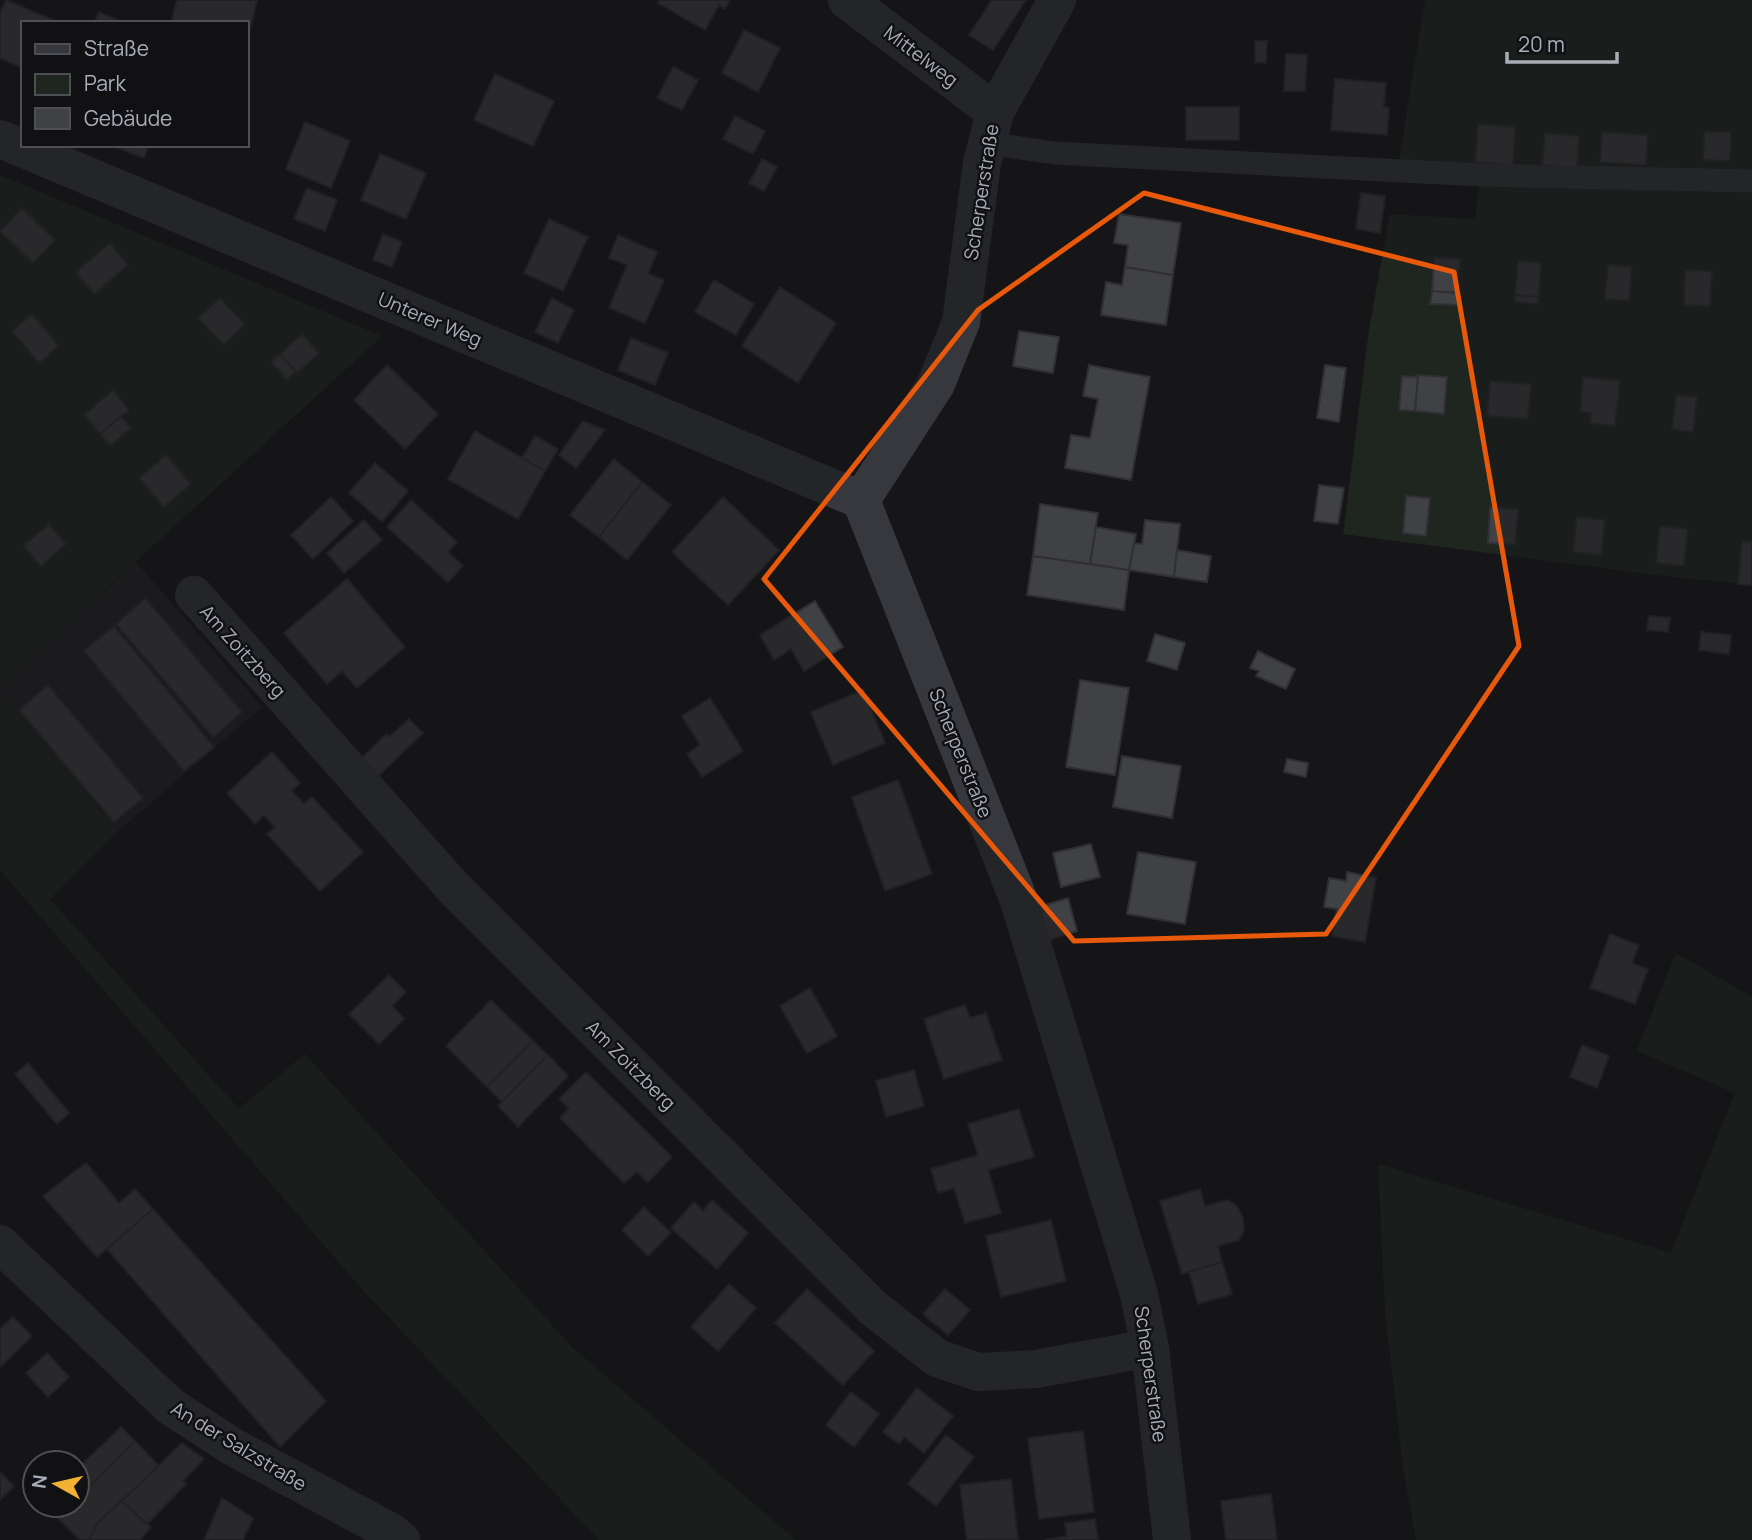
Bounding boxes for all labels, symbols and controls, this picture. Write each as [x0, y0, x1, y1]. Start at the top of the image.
street label: Mittelweg [879, 20, 963, 92]
legend [21, 21, 248, 147]
scale bar [1507, 21, 1617, 65]
text: 20 m [1518, 30, 1565, 58]
text: Straße [84, 34, 149, 62]
text: Park [84, 69, 126, 97]
text: Gebäude [84, 104, 172, 132]
street label: Scherperstraße [957, 122, 1005, 262]
street label: Unterer Weg [374, 285, 486, 353]
street label: Am Zoitzberg [194, 599, 292, 703]
street label: Scherperstraße [923, 684, 999, 822]
street label: Am Zoitzberg [580, 1014, 682, 1116]
street label: Scherperstraße [1129, 1304, 1173, 1444]
street label: An der Salzstraße [166, 1395, 312, 1497]
north arrow [21, 1449, 91, 1519]
text: N [25, 1473, 53, 1490]

